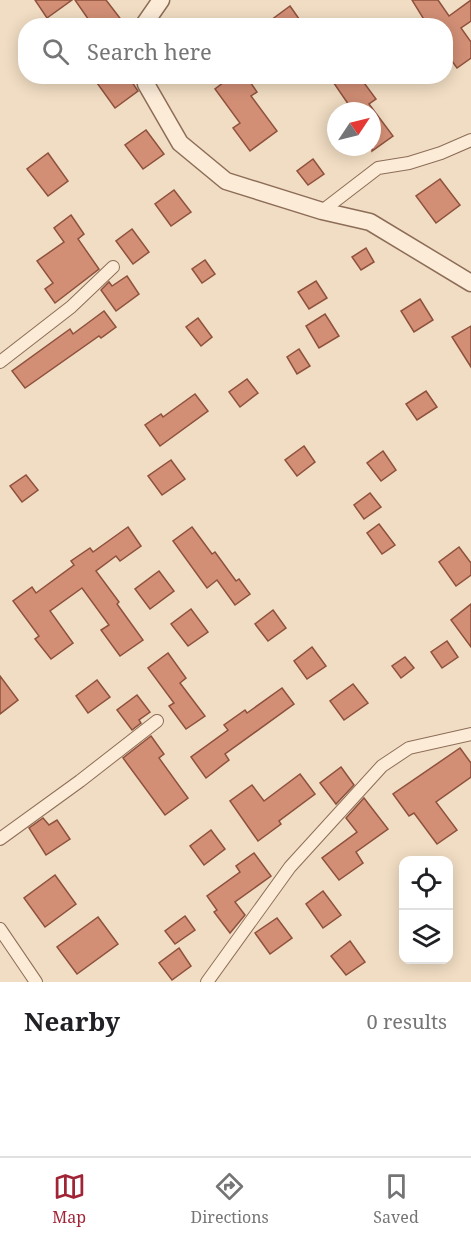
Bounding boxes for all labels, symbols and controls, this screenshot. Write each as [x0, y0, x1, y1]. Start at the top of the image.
search box [18, 18, 453, 84]
icon: search [39, 35, 72, 68]
text: Search here [87, 36, 212, 66]
north arrow [327, 102, 381, 156]
map controls [399, 856, 453, 964]
button: locate [399, 856, 453, 910]
button: layers [399, 910, 453, 964]
text: Nearby [24, 1003, 120, 1039]
text: 0 results [367, 1008, 447, 1035]
tab: Map [52, 1170, 86, 1228]
tab: Directions [191, 1170, 269, 1228]
tab: Saved [373, 1170, 419, 1228]

